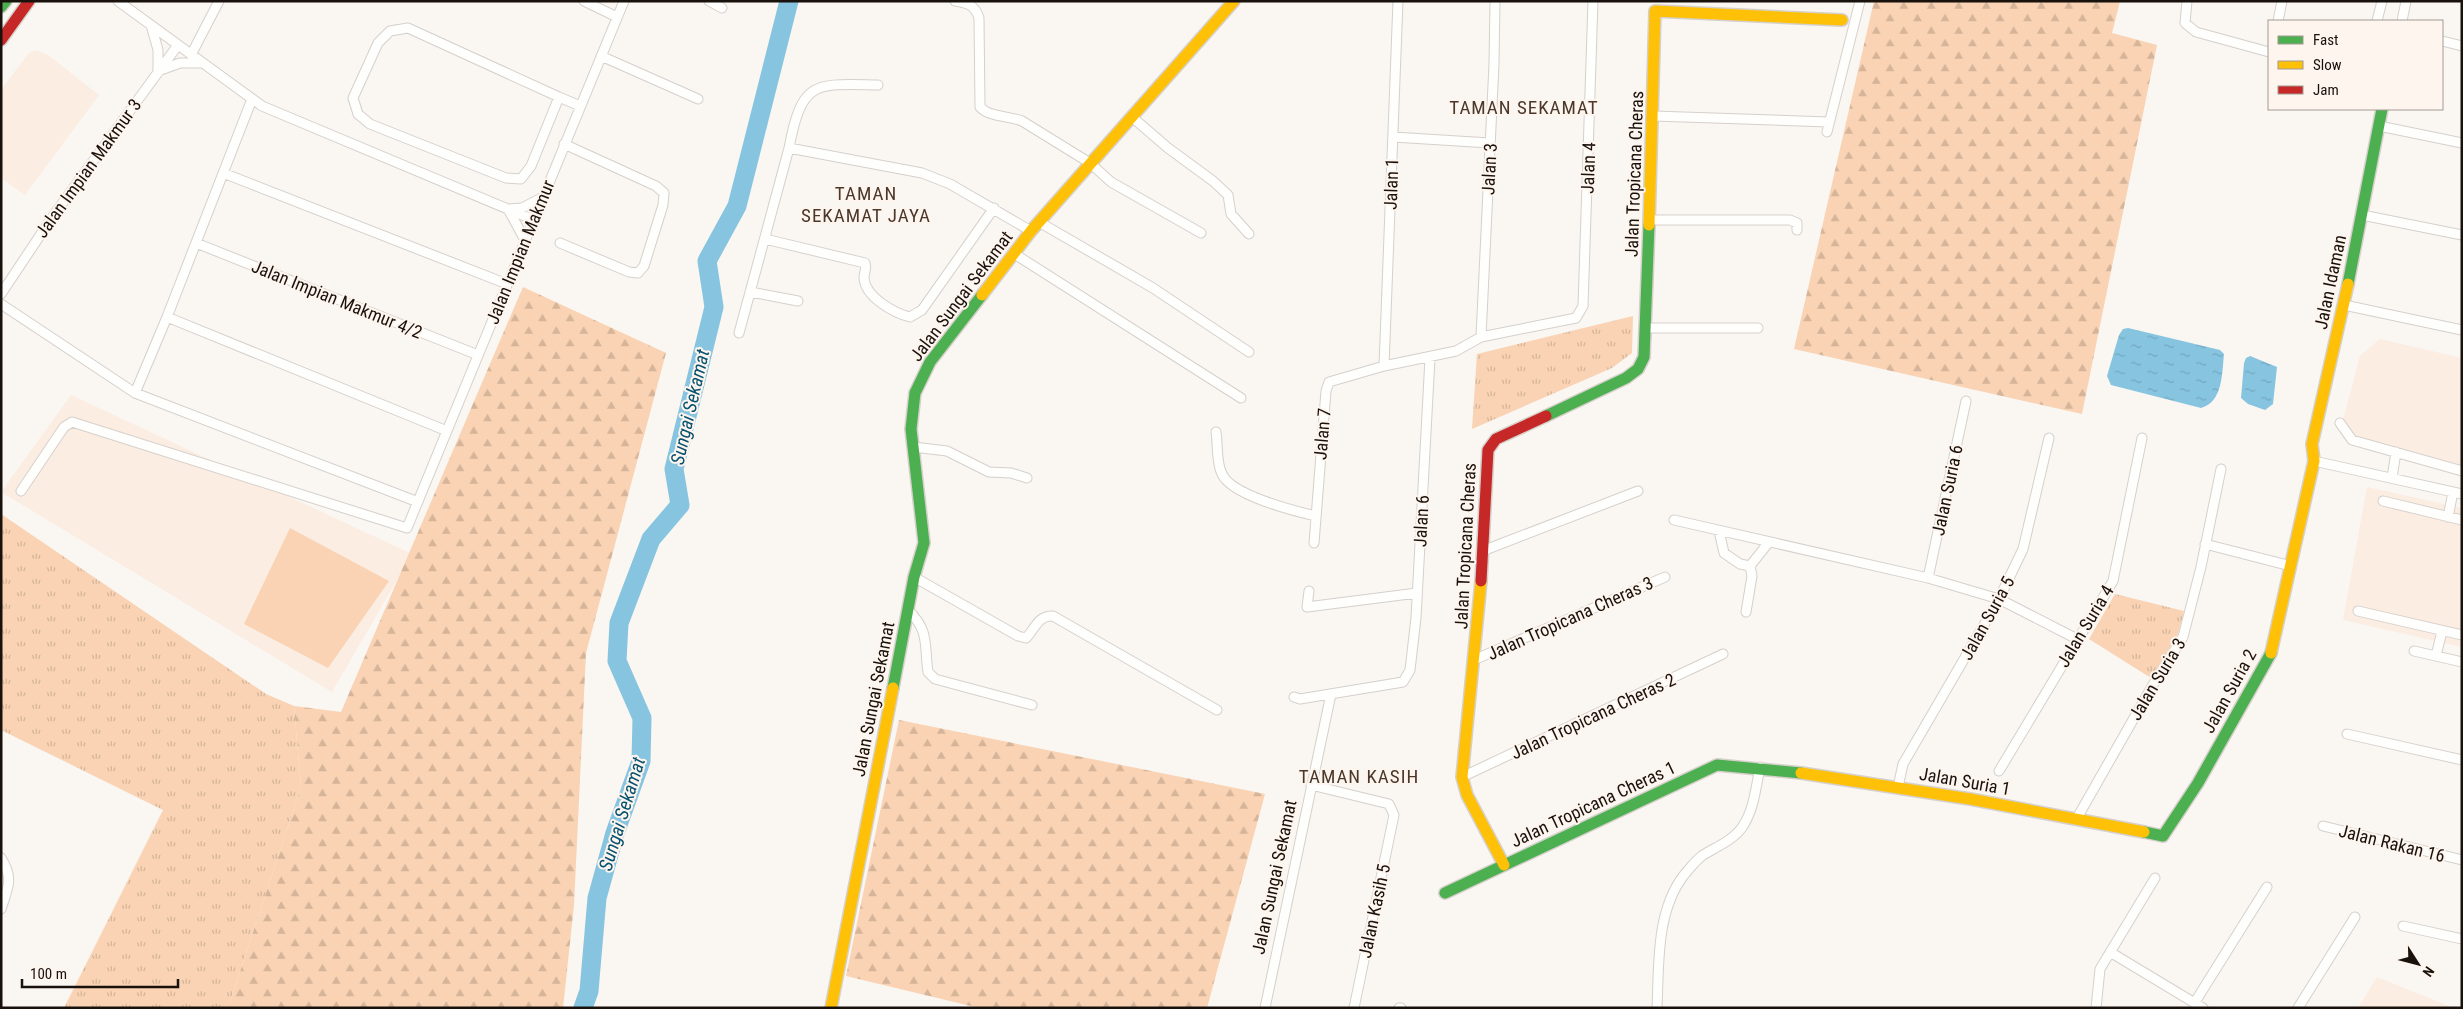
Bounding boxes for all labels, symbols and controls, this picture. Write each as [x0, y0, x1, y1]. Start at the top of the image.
legend [2268, 20, 2443, 110]
text: Fast [2313, 31, 2338, 49]
text: Slow [2313, 56, 2342, 74]
text: Jam [2313, 81, 2339, 99]
street label: Jalan Tropicana Cheras [1621, 91, 1647, 257]
street label: Jalan Impian Makmur 3 [31, 94, 145, 242]
district label: TAMAN SEKAMAT [1449, 96, 1599, 119]
street label: Jalan 4 [1577, 142, 1599, 194]
street label: Jalan 3 [1477, 143, 1501, 195]
street label: Jalan 1 [1380, 158, 1402, 210]
street label: Jalan Impian Makmur [482, 176, 559, 327]
district label: TAMAN SEKAMAT JAYA [801, 182, 931, 227]
street label: Jalan Sungai Sekamat [905, 227, 1017, 365]
street label: Jalan Idaman [2310, 233, 2350, 331]
street label: Jalan Impian Makmur 4/2 [249, 255, 425, 343]
water label: Sungai Sekamat [666, 347, 715, 467]
street label: Jalan 7 [1309, 407, 1335, 461]
street label: Jalan Suria 6 [1927, 443, 1967, 537]
street label: Jalan Tropicana Cheras [1450, 462, 1480, 630]
street label: Jalan 6 [1409, 495, 1433, 547]
street label: Jalan Tropicana Cheras 3 [1484, 572, 1656, 664]
street label: Jalan Suria 5 [1955, 572, 2019, 663]
street label: Jalan Suria 4 [2052, 581, 2118, 671]
street label: Jalan Sungai Sekamat [848, 620, 898, 778]
street label: Jalan Suria 3 [2124, 634, 2190, 724]
street label: Jalan Suria 2 [2197, 645, 2261, 736]
street label: Jalan Tropicana Cheras 2 [1507, 669, 1679, 763]
water label: Sungai Sekamat [594, 754, 650, 873]
street label: Jalan Tropicana Cheras 1 [1507, 757, 1679, 851]
street label: Jalan Suria 1 [1918, 763, 2012, 799]
district label: TAMAN KASIH [1299, 765, 1419, 788]
street label: Jalan Sungai Sekamat [1247, 798, 1301, 956]
street label: Jalan Rakan 16 [2337, 820, 2447, 866]
street label: Jalan Kasih 5 [1354, 862, 1394, 960]
north arrow [2393, 939, 2443, 989]
scale bar [22, 956, 179, 988]
text: N [2420, 963, 2438, 980]
text: 100 m [30, 965, 67, 983]

